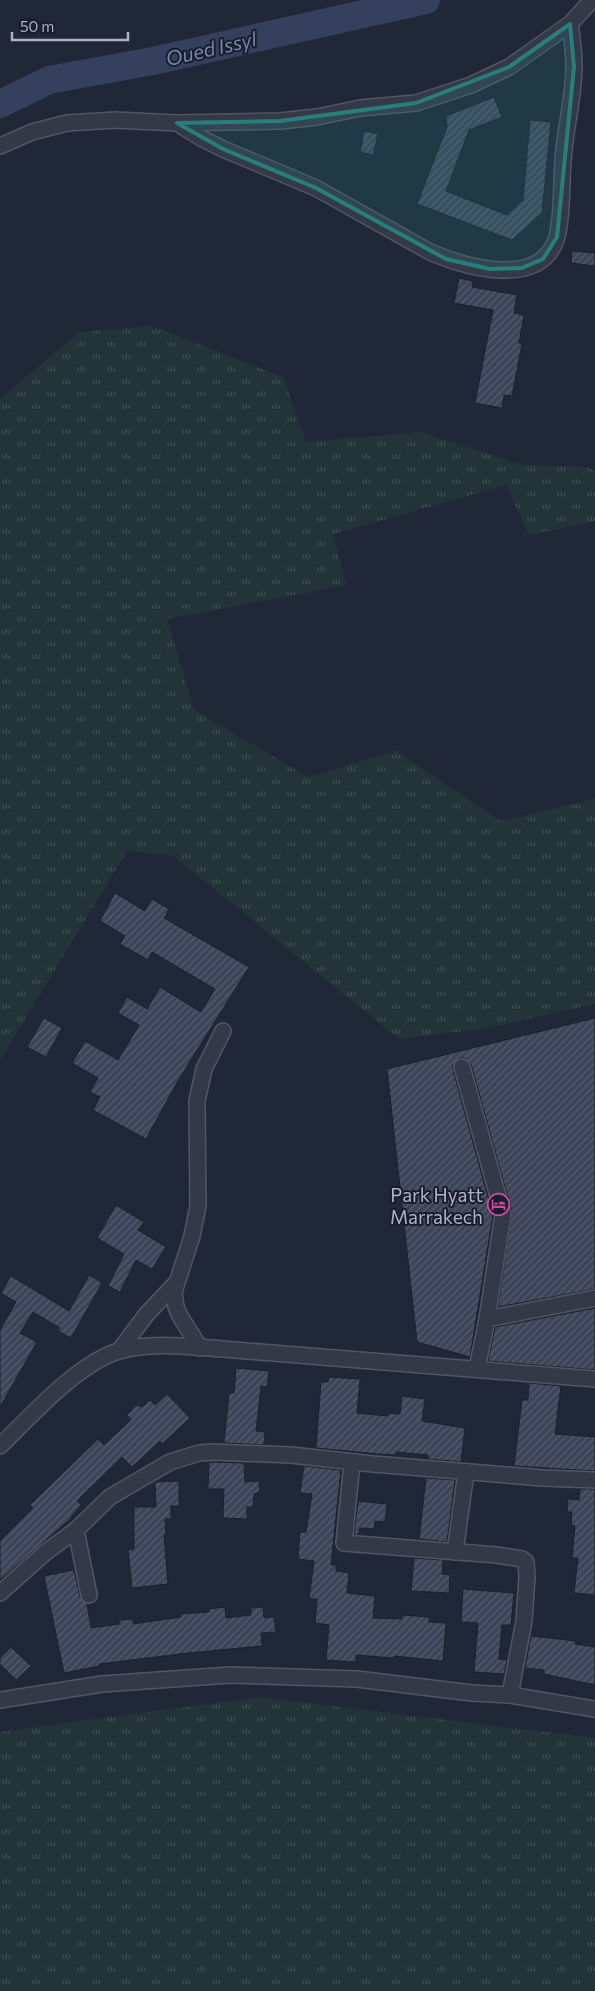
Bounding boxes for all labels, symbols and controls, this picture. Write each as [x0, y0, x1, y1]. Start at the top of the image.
scale bar [12, 10, 129, 42]
text: 50 m [20, 17, 54, 35]
water label: Oued Issyl [163, 26, 260, 70]
place label: Park Hyatt Marrakech [390, 1183, 483, 1228]
hotel icon: Park Hyatt Marrakech [487, 1193, 511, 1217]

